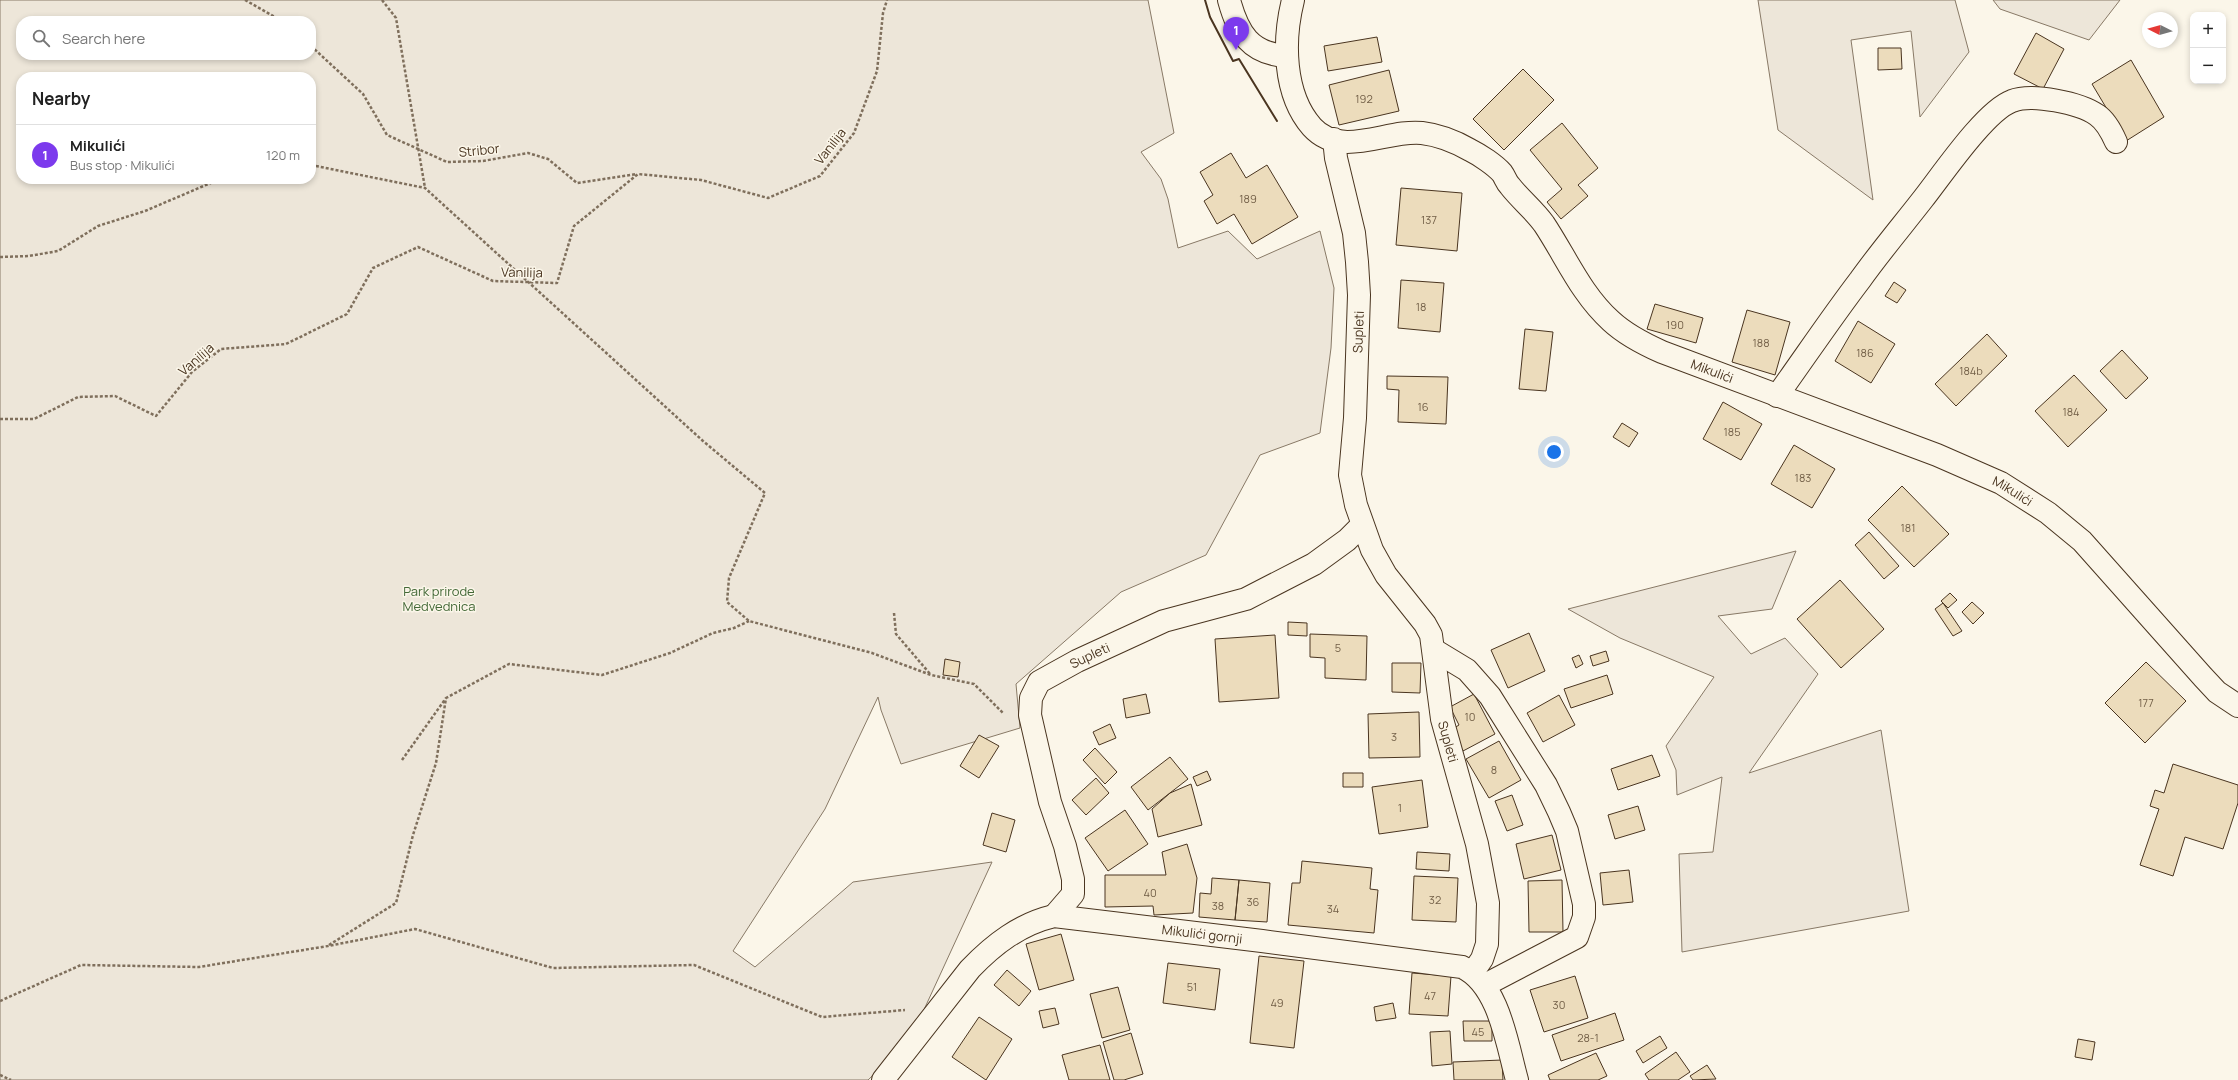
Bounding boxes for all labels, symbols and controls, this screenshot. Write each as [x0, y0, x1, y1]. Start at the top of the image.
north arrow [2142, 12, 2178, 48]
map controls [2190, 12, 2226, 84]
button: + [2190, 12, 2226, 48]
search box [16, 16, 316, 60]
pin: 1 [1223, 17, 1249, 50]
icon: search [30, 27, 52, 49]
text: Search here [62, 28, 145, 49]
button: − [2190, 48, 2226, 84]
text: Nearby [32, 87, 90, 110]
house number: 192 [1355, 91, 1373, 106]
street label: Vanilija [810, 124, 850, 168]
text: Mikulići [70, 135, 126, 156]
street label: Stribor [458, 139, 501, 161]
text: 1 [42, 146, 48, 164]
text: 120 m [266, 146, 300, 164]
text: Bus stop · Mikulići [70, 156, 175, 174]
house number: 189 [1239, 191, 1257, 206]
house number: 137 [1421, 212, 1437, 227]
street label: Vanilija [501, 263, 543, 281]
house number: 18 [1416, 299, 1426, 314]
street label: Supleti [1348, 311, 1368, 353]
house number: 190 [1666, 317, 1684, 332]
house number: 188 [1752, 335, 1770, 350]
street label: Vanilija [174, 338, 218, 380]
house number: 186 [1856, 345, 1874, 360]
street label: Mikulići [1688, 355, 1736, 387]
house number: 184b [1959, 363, 1983, 378]
house number: 16 [1417, 399, 1429, 414]
house number: 184 [2062, 404, 2080, 419]
house number: 185 [1723, 424, 1741, 439]
your location [1544, 442, 1564, 462]
house number: 183 [1795, 470, 1811, 485]
street label: Mikulići [1990, 472, 2036, 510]
house number: 181 [1901, 520, 1915, 535]
park label: Park prirode Medvednica [402, 582, 476, 615]
street label: Supleti [1066, 638, 1113, 672]
house number: 5 [1335, 640, 1341, 655]
house number: 177 [2138, 695, 2154, 710]
house number: 10 [1464, 709, 1476, 724]
street label: Supleti [1434, 719, 1463, 764]
house number: 3 [1391, 729, 1397, 744]
house number: 8 [1491, 762, 1497, 777]
house number: 1 [1398, 800, 1402, 815]
house number: 40 [1143, 885, 1157, 900]
house number: 32 [1429, 892, 1441, 907]
house number: 36 [1247, 894, 1260, 909]
house number: 38 [1212, 898, 1224, 913]
house number: 34 [1327, 901, 1339, 916]
street label: Mikulići gornji [1161, 920, 1243, 948]
house number: 51 [1187, 979, 1197, 994]
house number: 47 [1424, 988, 1436, 1003]
house number: 49 [1270, 995, 1284, 1010]
house number: 30 [1553, 997, 1565, 1012]
house number: 45 [1472, 1024, 1484, 1039]
house number: 28-1 [1577, 1030, 1599, 1045]

